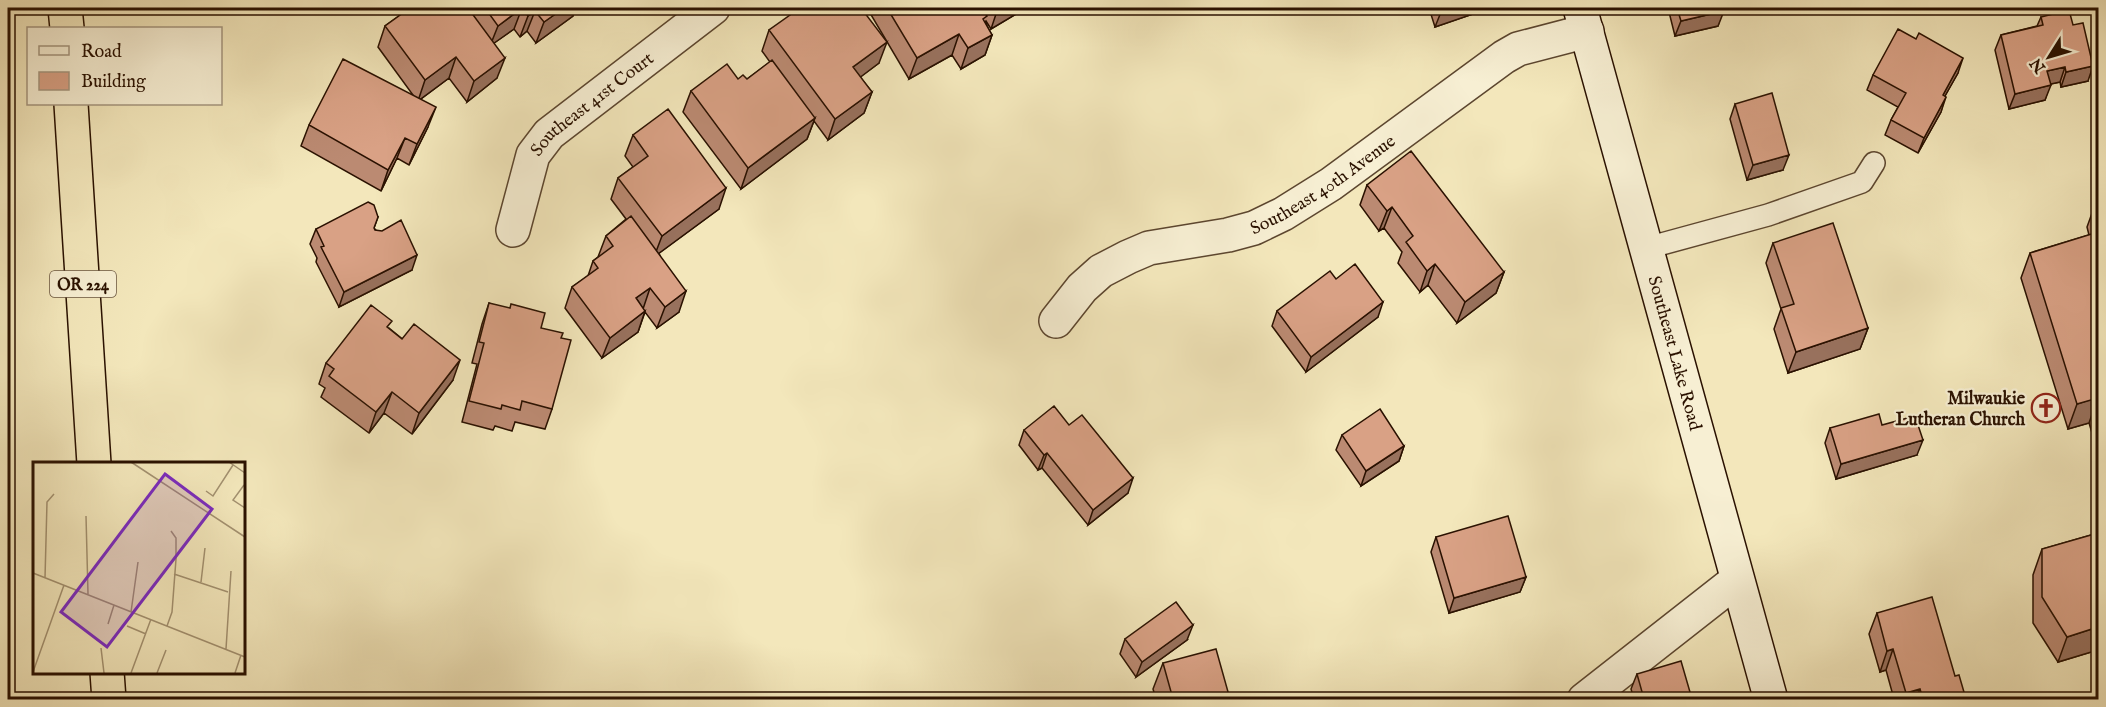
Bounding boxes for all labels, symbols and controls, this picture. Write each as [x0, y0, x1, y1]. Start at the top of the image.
legend [27, 27, 222, 105]
north arrow [2019, 27, 2079, 87]
text: Road [81, 41, 122, 64]
street label: Southeast 41st Court [526, 48, 659, 161]
text: N [2026, 53, 2051, 77]
text: Building [81, 71, 146, 94]
street label: Southeast 40th Avenue [1247, 130, 1401, 241]
road number: OR 224 [50, 271, 116, 297]
street label: Southeast Lake Road [1642, 274, 1706, 434]
place label: Milwaukie Lutheran Church [1895, 388, 2026, 432]
church icon: Milwaukie Lutheran Church [2030, 392, 2062, 424]
inset map [33, 462, 244, 674]

